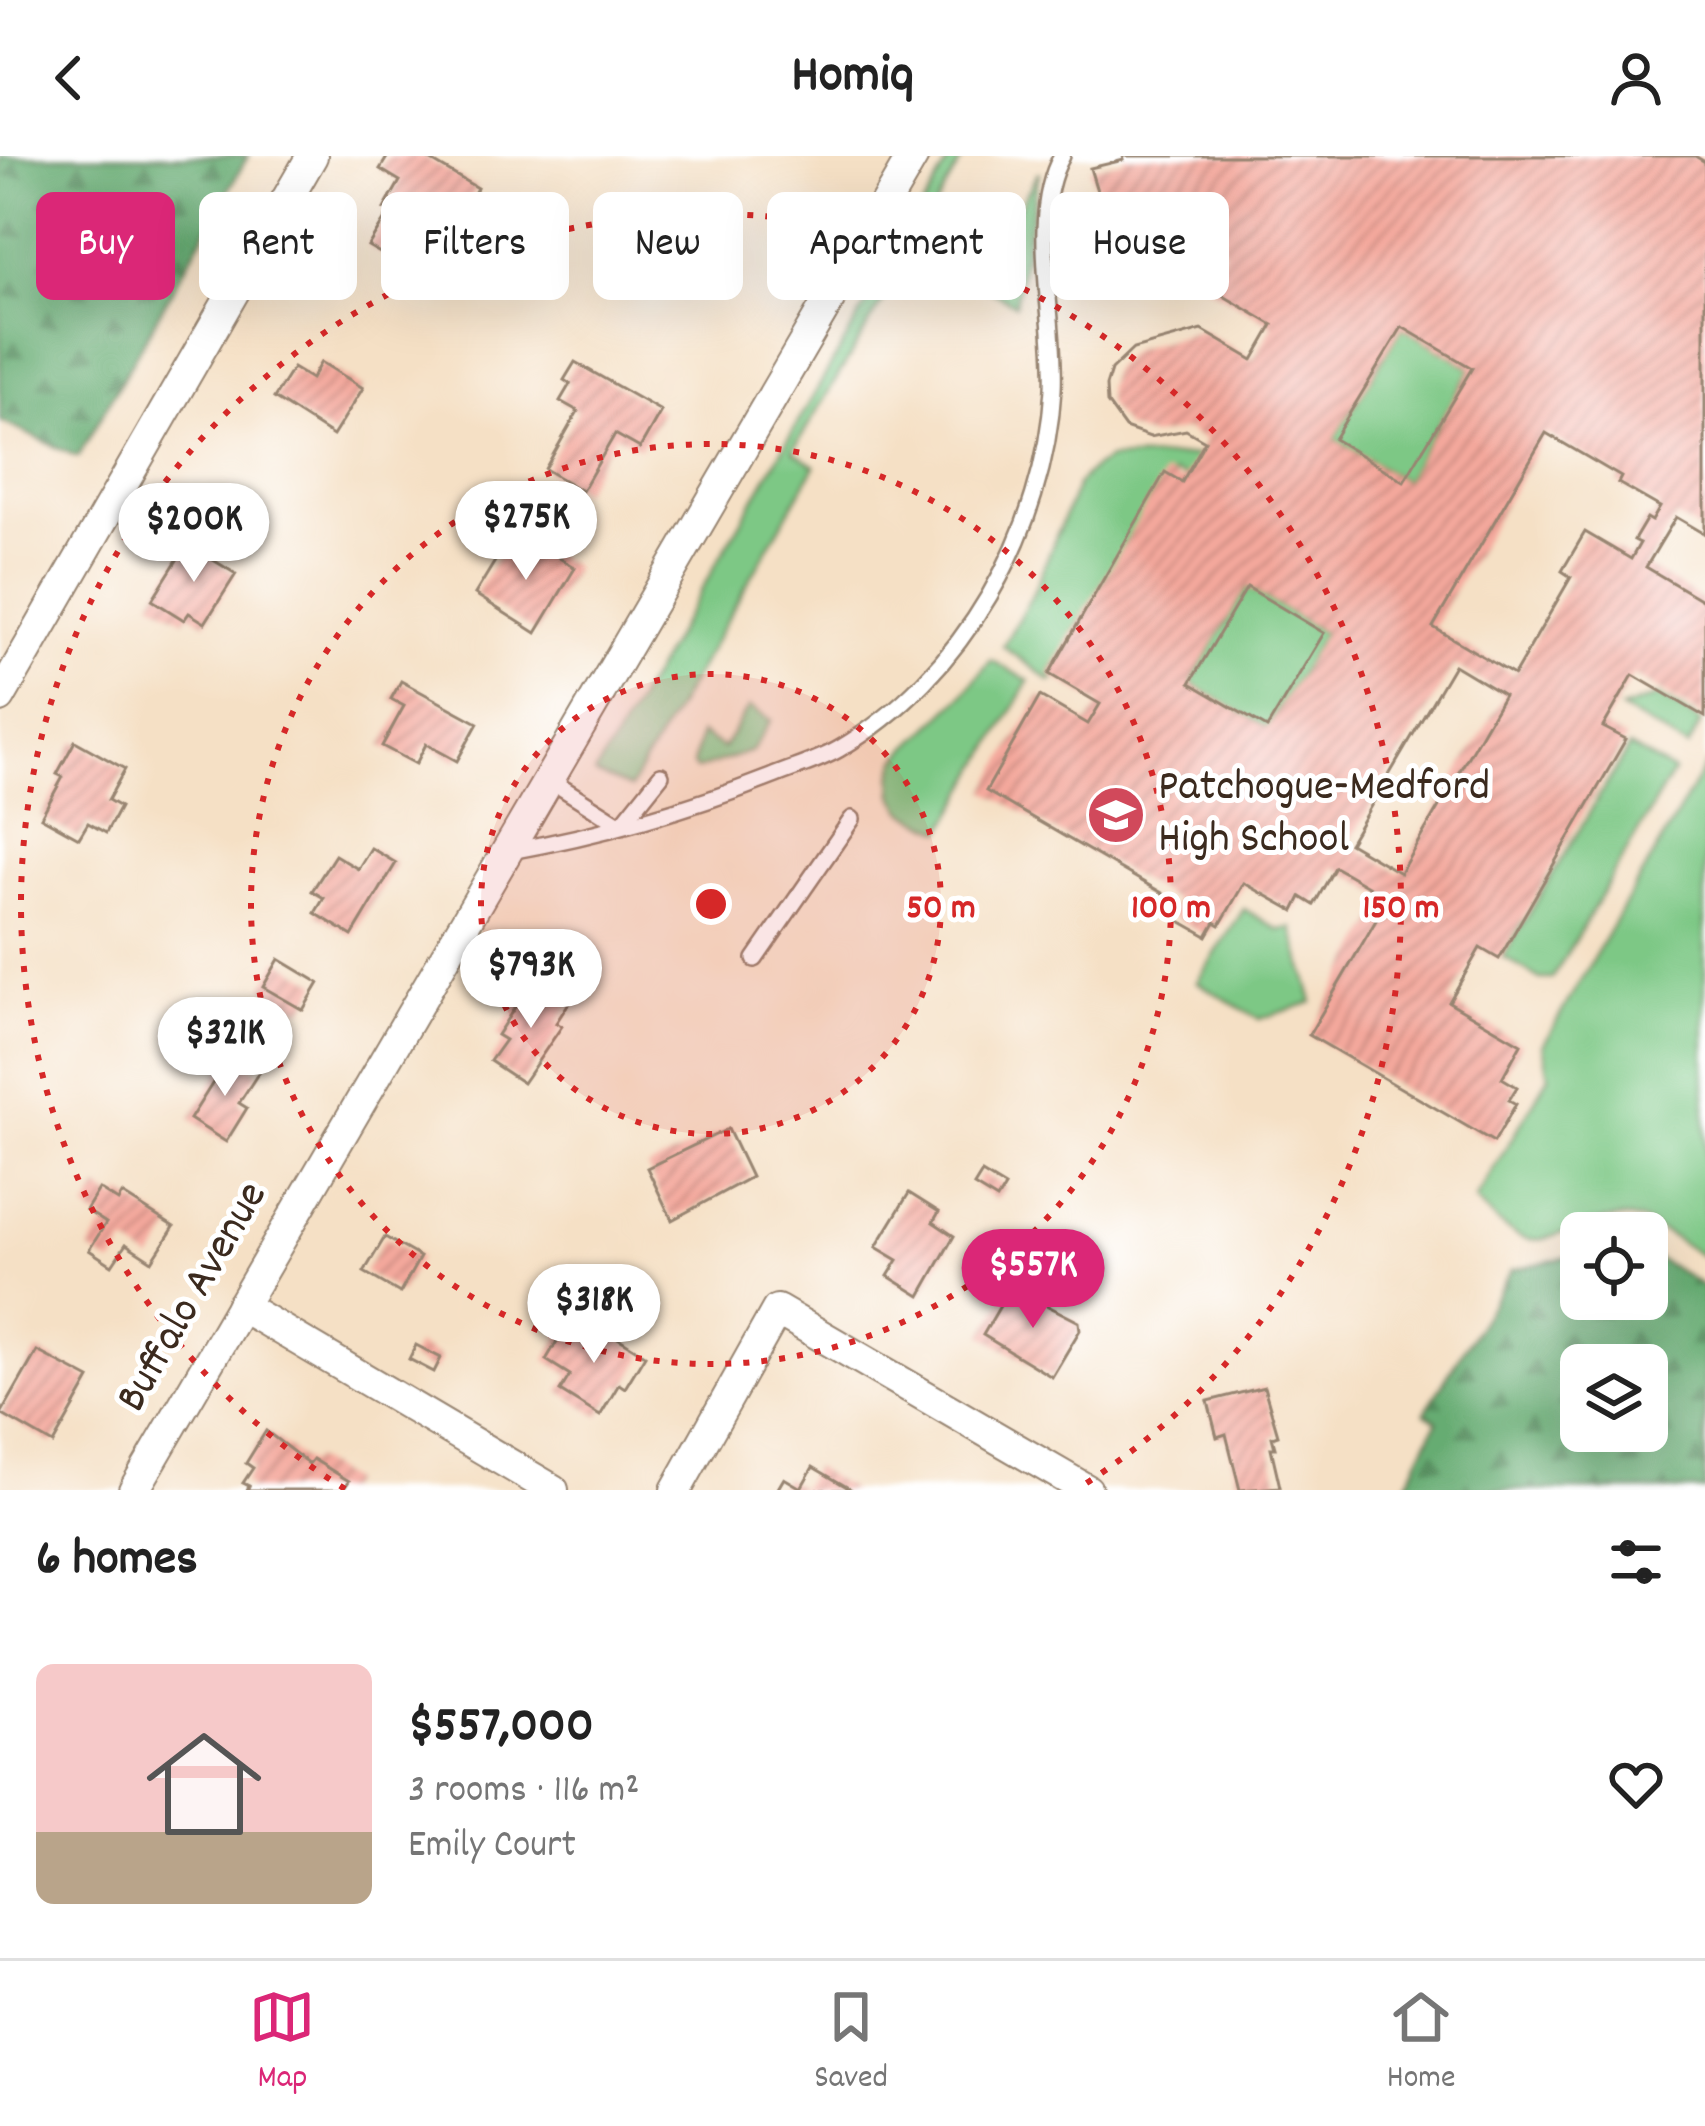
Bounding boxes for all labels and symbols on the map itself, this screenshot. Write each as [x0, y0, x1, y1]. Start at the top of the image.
pin: $275K [442, 481, 610, 583]
pin: $200K [110, 483, 278, 585]
place label: Patchogue-Medford High School [1158, 757, 1490, 873]
school or university icon: Patchogue-Medford High School [1085, 784, 1147, 846]
centre of rings [690, 883, 732, 925]
text: 50 m [906, 884, 976, 936]
text: 100 m [1131, 884, 1211, 936]
text: 150 m [1362, 884, 1440, 936]
pin: $793K [447, 929, 615, 1031]
pin: $321K [141, 997, 309, 1099]
street label: Buffalo Avenue [102, 1171, 286, 1425]
pin: $557K [949, 1229, 1117, 1331]
pin: $318K [510, 1264, 678, 1366]

